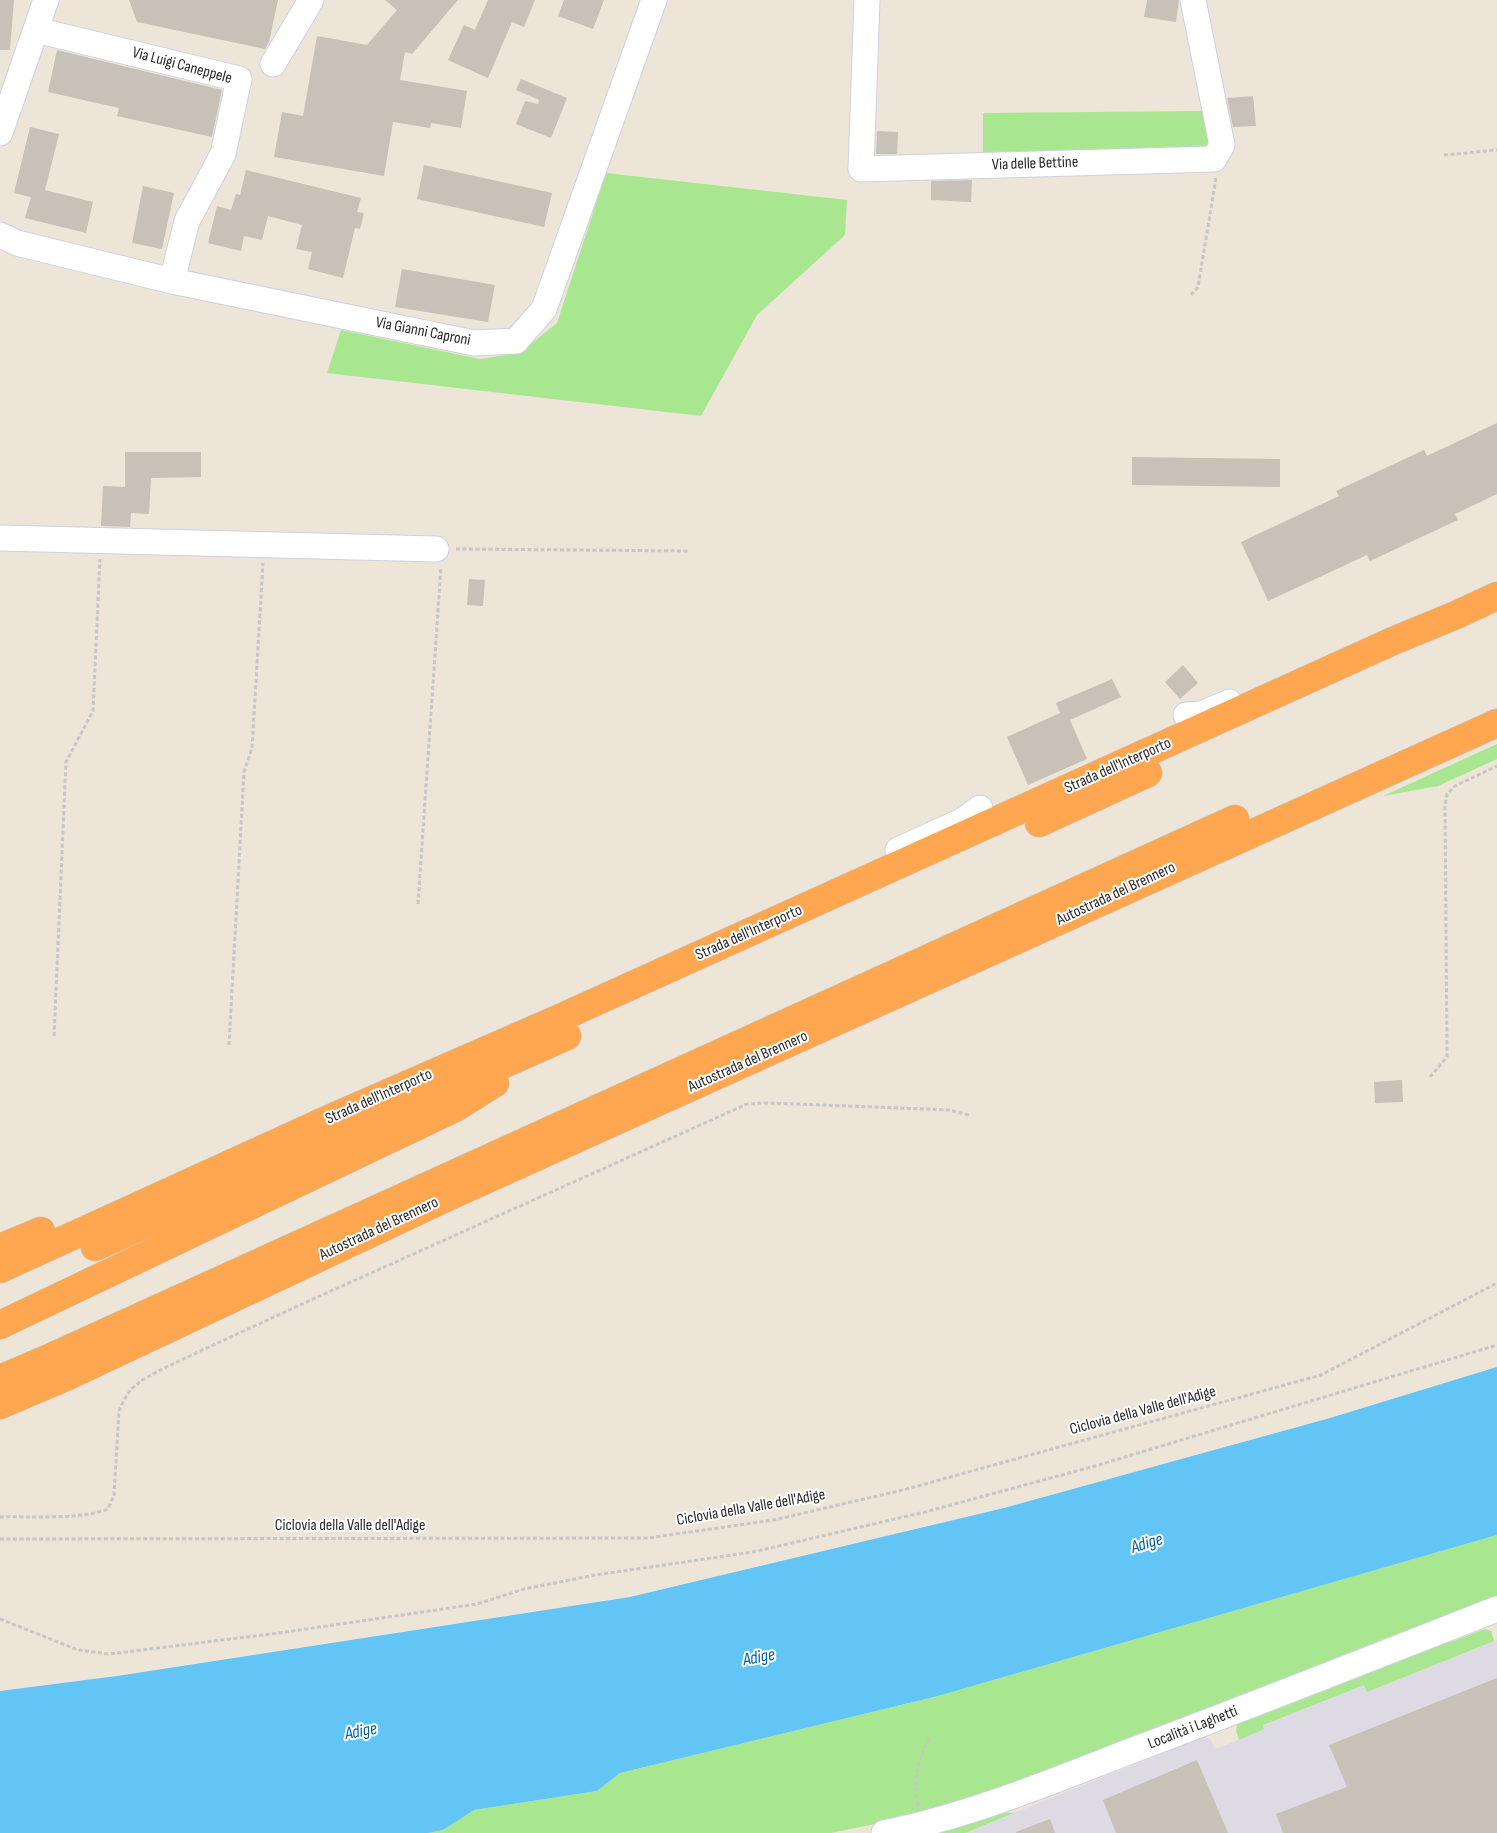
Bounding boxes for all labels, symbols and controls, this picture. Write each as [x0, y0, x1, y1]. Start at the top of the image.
street label: Via Luigi Caneppele [130, 43, 234, 89]
street label: Via delle Bettine [991, 153, 1079, 175]
street label: Via Gianni Caproni [374, 313, 472, 351]
street label: Strada dell'Interporto [1062, 734, 1174, 798]
street label: Autostrada del Brennero [1053, 858, 1179, 930]
street label: Strada dell'Interporto [693, 901, 805, 965]
street label: Autostrada del Brennero [685, 1027, 811, 1097]
street label: Strada dell'Interporto [323, 1065, 435, 1129]
street label: Autostrada del Brennero [316, 1193, 442, 1265]
street label: Ciclovia della Valle dell'Adige [1068, 1382, 1218, 1440]
street label: Ciclovia della Valle dell'Adige [675, 1485, 827, 1531]
street label: Ciclovia della Valle dell'Adige [275, 1516, 425, 1536]
water label: Adige [1128, 1529, 1166, 1559]
water label: Adige [741, 1645, 777, 1671]
street label: Località i Laghetti [1145, 1702, 1241, 1754]
water label: Adige [343, 1719, 379, 1745]

